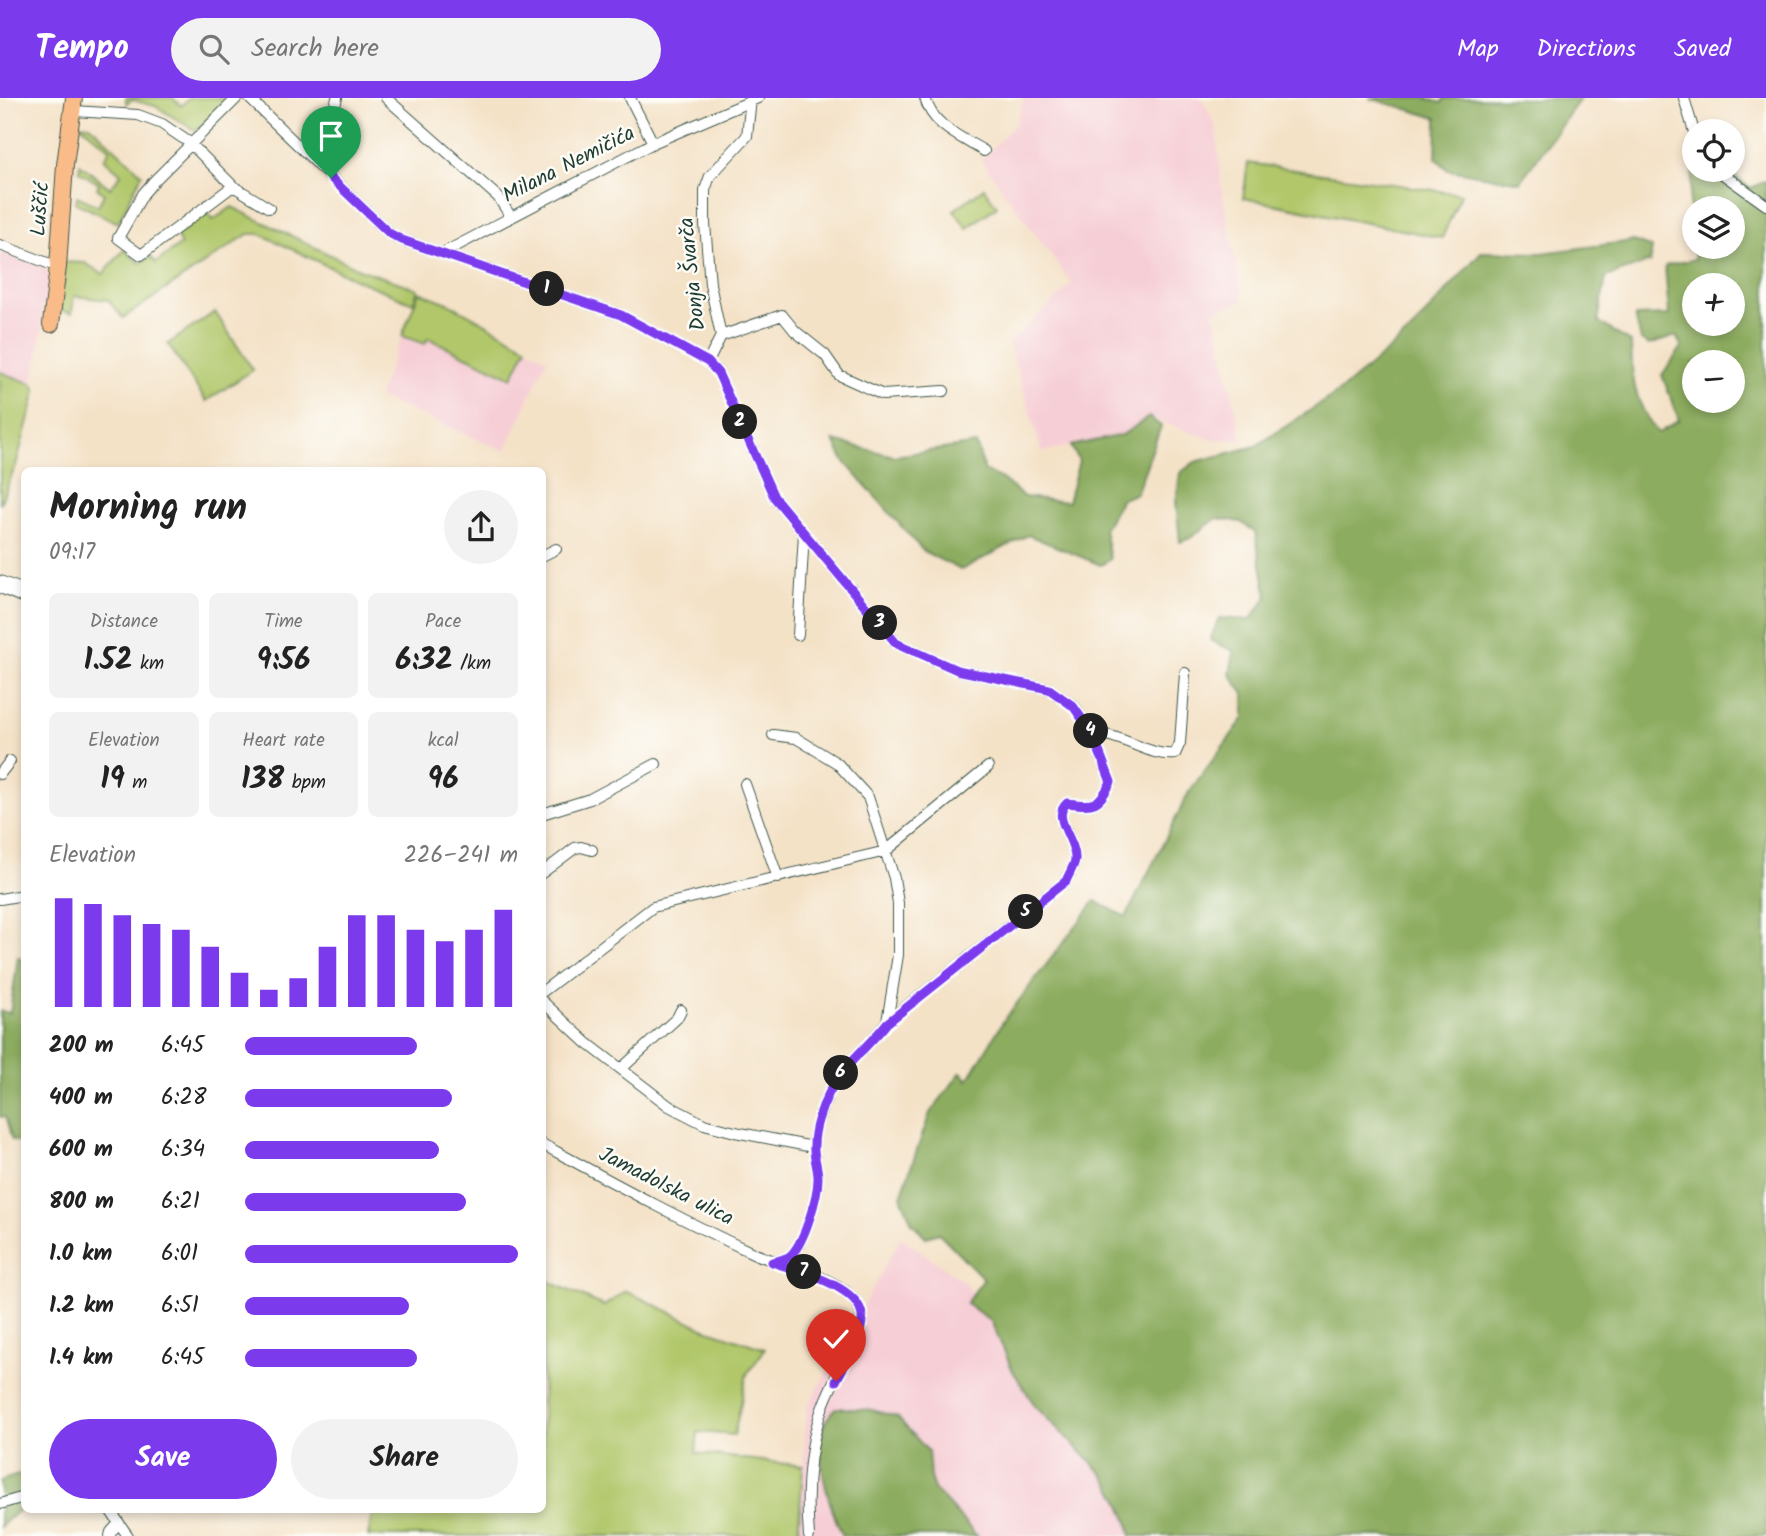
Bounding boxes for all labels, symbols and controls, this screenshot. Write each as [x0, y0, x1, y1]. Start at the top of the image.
search box [171, 18, 661, 81]
text: Tempo [35, 23, 129, 76]
text: Search here [251, 28, 379, 70]
icon: search [195, 30, 233, 68]
text: Map [1457, 30, 1499, 69]
text: Directions [1537, 30, 1636, 69]
text: Saved [1674, 30, 1731, 69]
pin [301, 106, 361, 178]
icon: arrive [312, 117, 350, 155]
street label: Milana Nemičića [497, 117, 641, 213]
map controls [1682, 119, 1745, 413]
button: locate [1682, 119, 1745, 182]
street label: Luščić [23, 179, 59, 237]
button: layers [1682, 196, 1745, 259]
street label: Donja Švarča [671, 216, 715, 332]
pin: 1 [530, 272, 564, 306]
text: 1 [544, 273, 549, 303]
button: + [1682, 273, 1745, 336]
button: − [1682, 350, 1745, 413]
pin: 2 [722, 404, 758, 440]
text: 2 [734, 406, 745, 436]
text: Morning run [49, 479, 247, 539]
button: share [444, 490, 518, 564]
text: 09:17 [49, 535, 95, 571]
pin: 3 [862, 606, 898, 640]
text: Distance [90, 607, 158, 637]
text: Time [264, 607, 303, 637]
text: Pace [425, 607, 461, 637]
text: 3 [874, 607, 885, 637]
text: 1.52 [84, 637, 132, 685]
text: 9:56 [256, 637, 310, 685]
text: 6:32 [395, 637, 453, 685]
text: km [132, 649, 164, 679]
text: /km [453, 649, 491, 679]
pin: 4 [1074, 714, 1108, 748]
text: 4 [1085, 715, 1096, 745]
text: Elevation [88, 726, 160, 756]
text: Heart rate [242, 726, 325, 756]
text: kcal [428, 726, 459, 756]
text: 19 [100, 756, 125, 804]
text: 138 [241, 756, 284, 804]
text: 96 [427, 756, 459, 804]
text: m [125, 768, 147, 798]
text: bpm [284, 768, 326, 798]
text: Elevation [49, 838, 136, 874]
text: 226–241 m [404, 838, 518, 874]
pin: 5 [1009, 894, 1044, 930]
text: 5 [1021, 896, 1030, 926]
text: 200 m [49, 1028, 114, 1064]
text: 6:45 [161, 1028, 204, 1064]
pin: 6 [824, 1056, 858, 1090]
text: 6 [835, 1057, 846, 1087]
text: 400 m [49, 1080, 113, 1116]
text: 6:28 [161, 1080, 207, 1116]
text: 600 m [49, 1132, 113, 1168]
text: 6:34 [161, 1132, 205, 1168]
street label: Jamadolska ulica [593, 1139, 739, 1235]
text: 800 m [49, 1184, 114, 1220]
text: 6:21 [161, 1184, 200, 1220]
text: 1.0 km [49, 1236, 112, 1272]
text: 6:01 [161, 1236, 198, 1272]
pin: 7 [786, 1254, 822, 1290]
text: 7 [799, 1256, 808, 1286]
text: 1.2 km [49, 1288, 114, 1324]
text: 6:51 [161, 1288, 199, 1324]
pin [806, 1309, 866, 1381]
icon: check [817, 1320, 855, 1358]
text: 1.4 km [49, 1340, 113, 1376]
text: 6:45 [161, 1340, 204, 1376]
button: Save [49, 1419, 277, 1499]
button: Share [291, 1419, 518, 1499]

